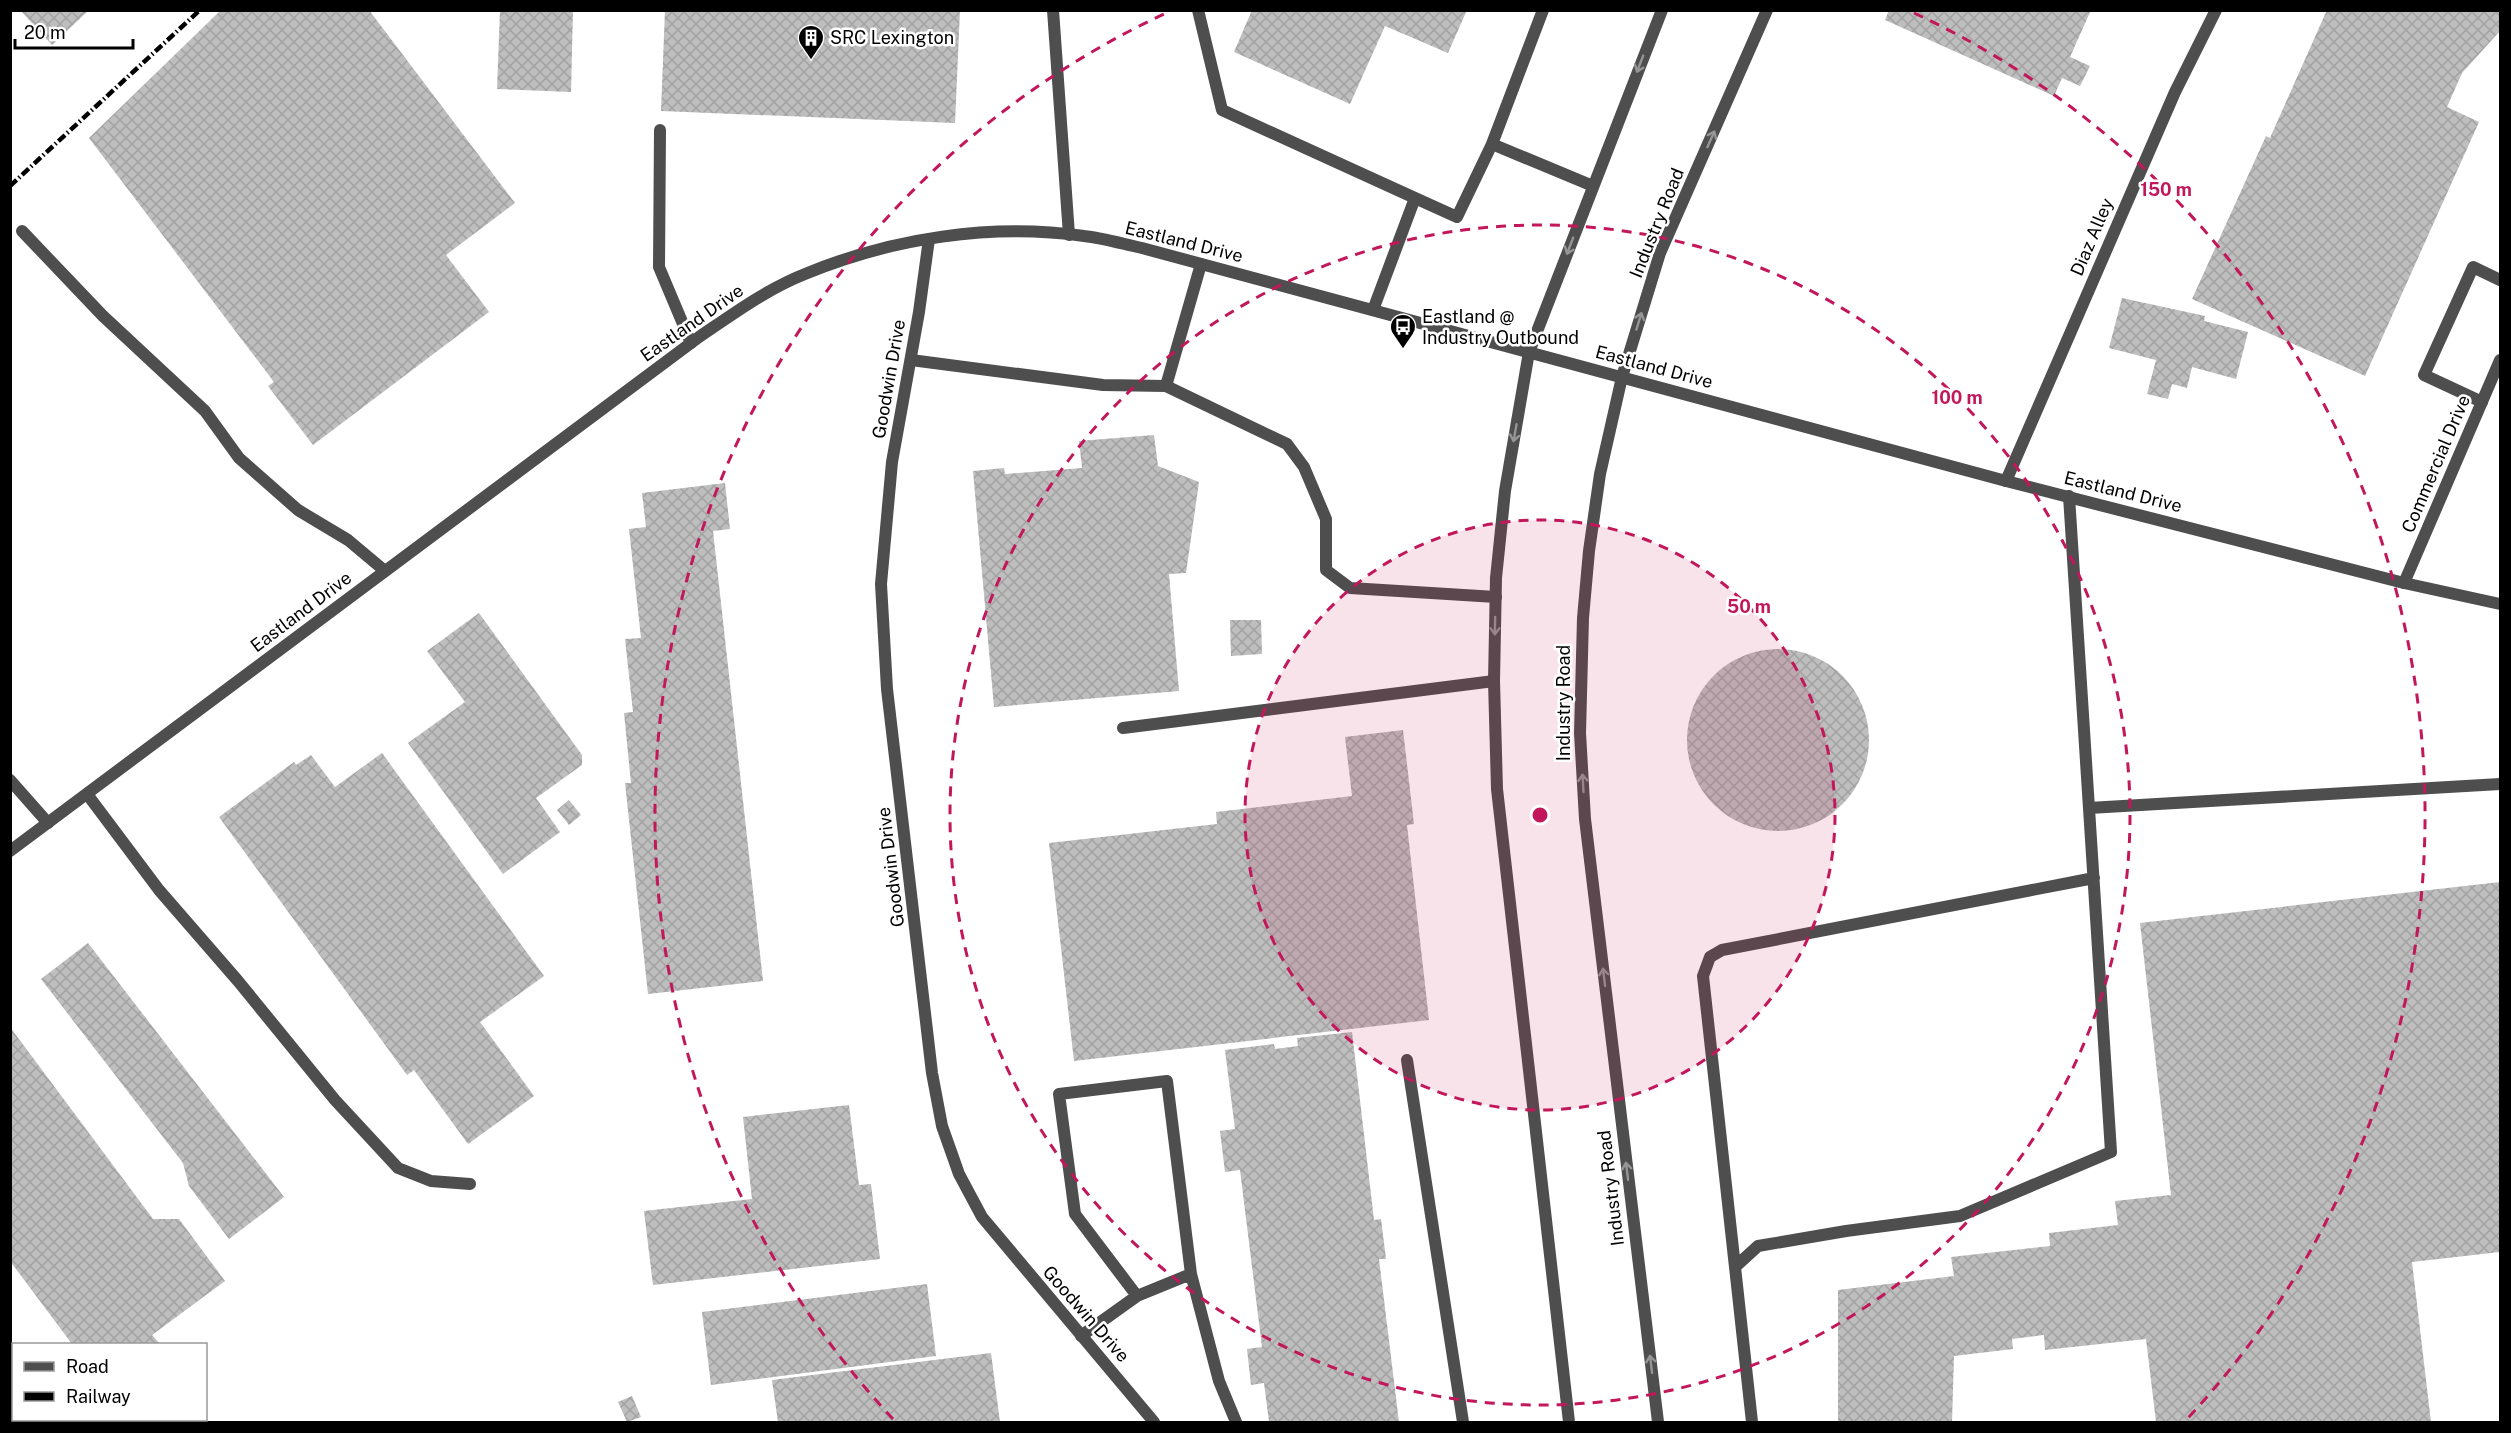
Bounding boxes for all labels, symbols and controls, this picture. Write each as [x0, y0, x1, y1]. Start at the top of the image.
scale bar [15, 12, 134, 50]
text: 20 m [24, 22, 66, 43]
building icon: SRC Lexington [796, 23, 826, 61]
place label: SRC Lexington [830, 27, 954, 48]
one-way arrow [1634, 55, 1645, 73]
one-way arrow [1705, 131, 1717, 149]
street label: Industry Road [1625, 165, 1688, 281]
text: 150 m [2140, 179, 2192, 200]
street label: Diaz Alley [2066, 194, 2117, 279]
street label: Eastland Drive [1123, 217, 1245, 266]
one-way arrow [1564, 237, 1575, 255]
street label: Eastland Drive [636, 279, 747, 366]
place label: Eastland @ Industry Outbound [1422, 306, 1579, 348]
bus stop icon: Eastland @ Industry Outbound [1388, 312, 1418, 350]
one-way arrow [1635, 312, 1646, 331]
street label: Goodwin Drive [868, 318, 909, 440]
street label: Eastland Drive [1593, 341, 1715, 392]
text: 100 m [1931, 387, 1983, 408]
street label: Commercial Drive [2397, 392, 2474, 536]
one-way arrow [1509, 422, 1520, 442]
street label: Eastland Drive [2062, 467, 2184, 516]
street label: Eastland Drive [246, 567, 355, 656]
text: 50 m [1727, 596, 1771, 617]
one-way arrow [1489, 616, 1501, 636]
street label: Industry Road [1553, 645, 1574, 761]
one-way arrow [1577, 774, 1588, 794]
centre of rings [1530, 805, 1550, 825]
street label: Goodwin Drive [873, 806, 908, 928]
one-way arrow [1598, 968, 1609, 988]
street label: Industry Road [1593, 1129, 1628, 1247]
one-way arrow [1622, 1161, 1633, 1181]
street label: Goodwin Drive [1039, 1261, 1134, 1366]
legend [12, 1343, 207, 1421]
one-way arrow [1645, 1355, 1656, 1375]
text: Road [66, 1356, 109, 1377]
text: Railway [66, 1386, 131, 1407]

